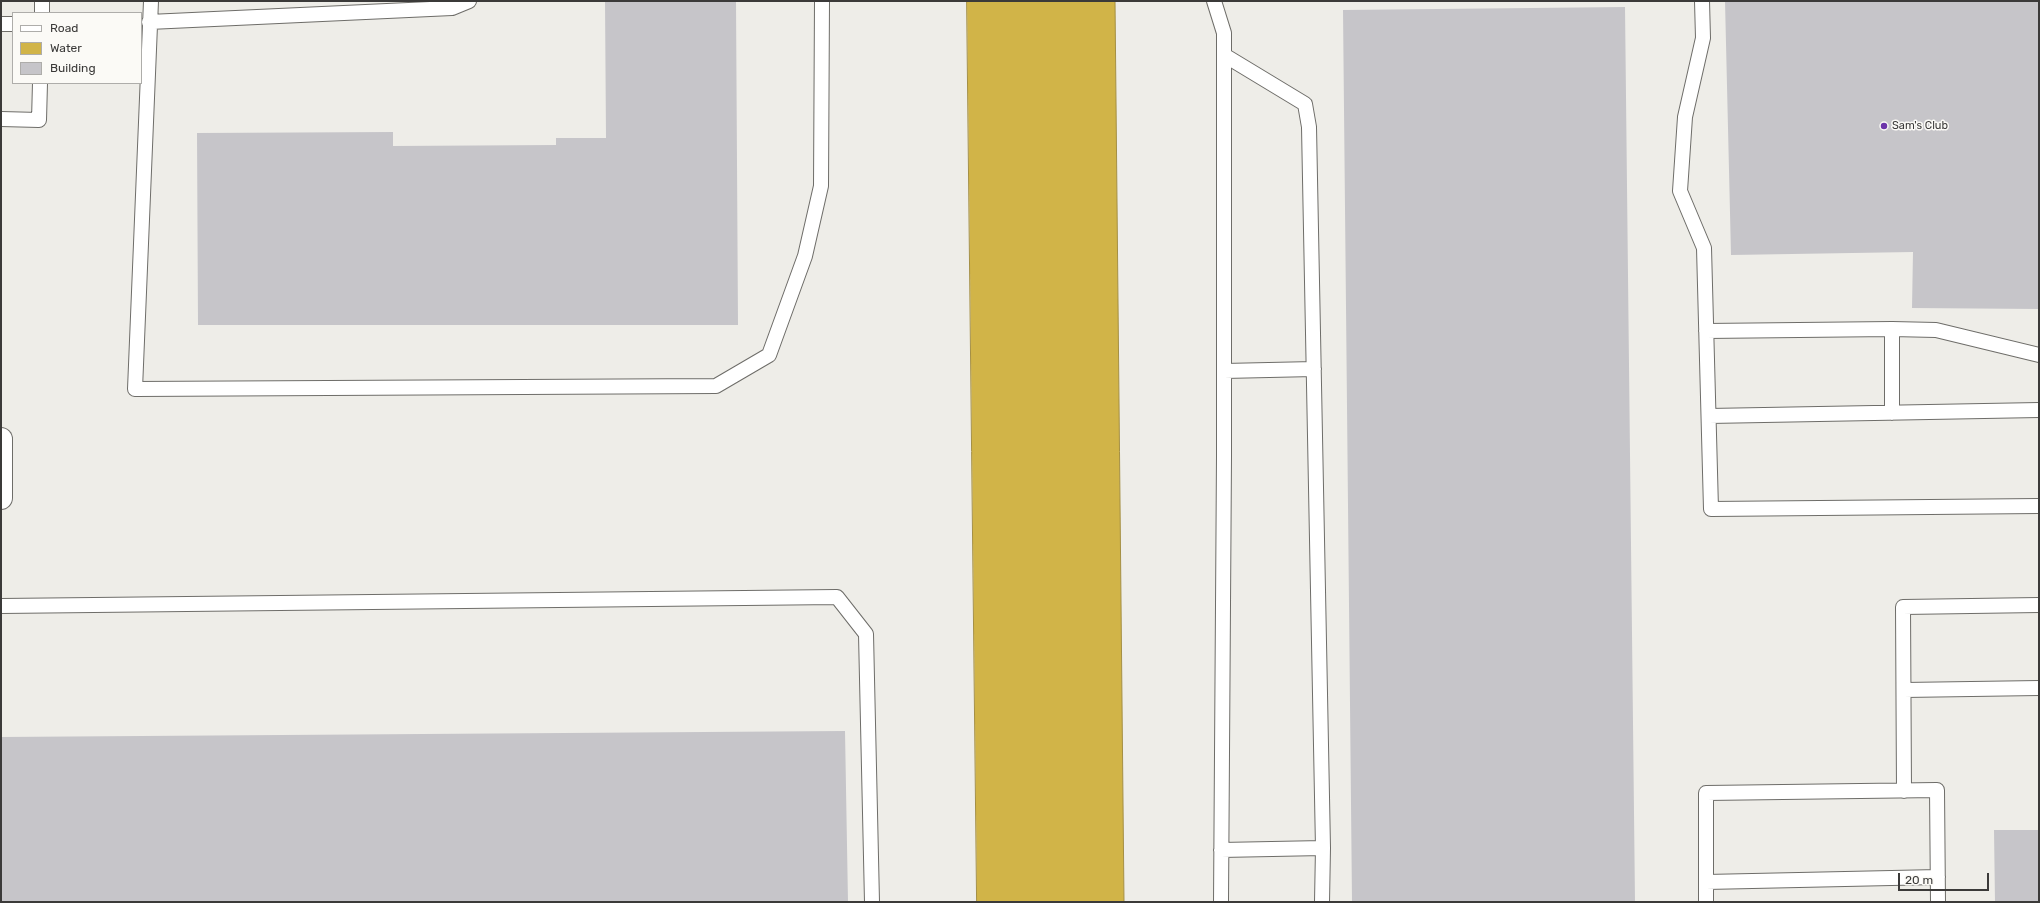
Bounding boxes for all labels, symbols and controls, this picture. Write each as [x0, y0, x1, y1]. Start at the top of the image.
legend [12, 12, 142, 84]
text: Road [50, 21, 78, 35]
text: Water [50, 41, 82, 55]
text: Building [50, 61, 96, 75]
place label: Sam's Club [1892, 119, 1948, 133]
marker: Sam's Club [1879, 121, 1889, 131]
scale bar [1900, 865, 1991, 891]
text: 20 m [1905, 873, 1933, 887]

